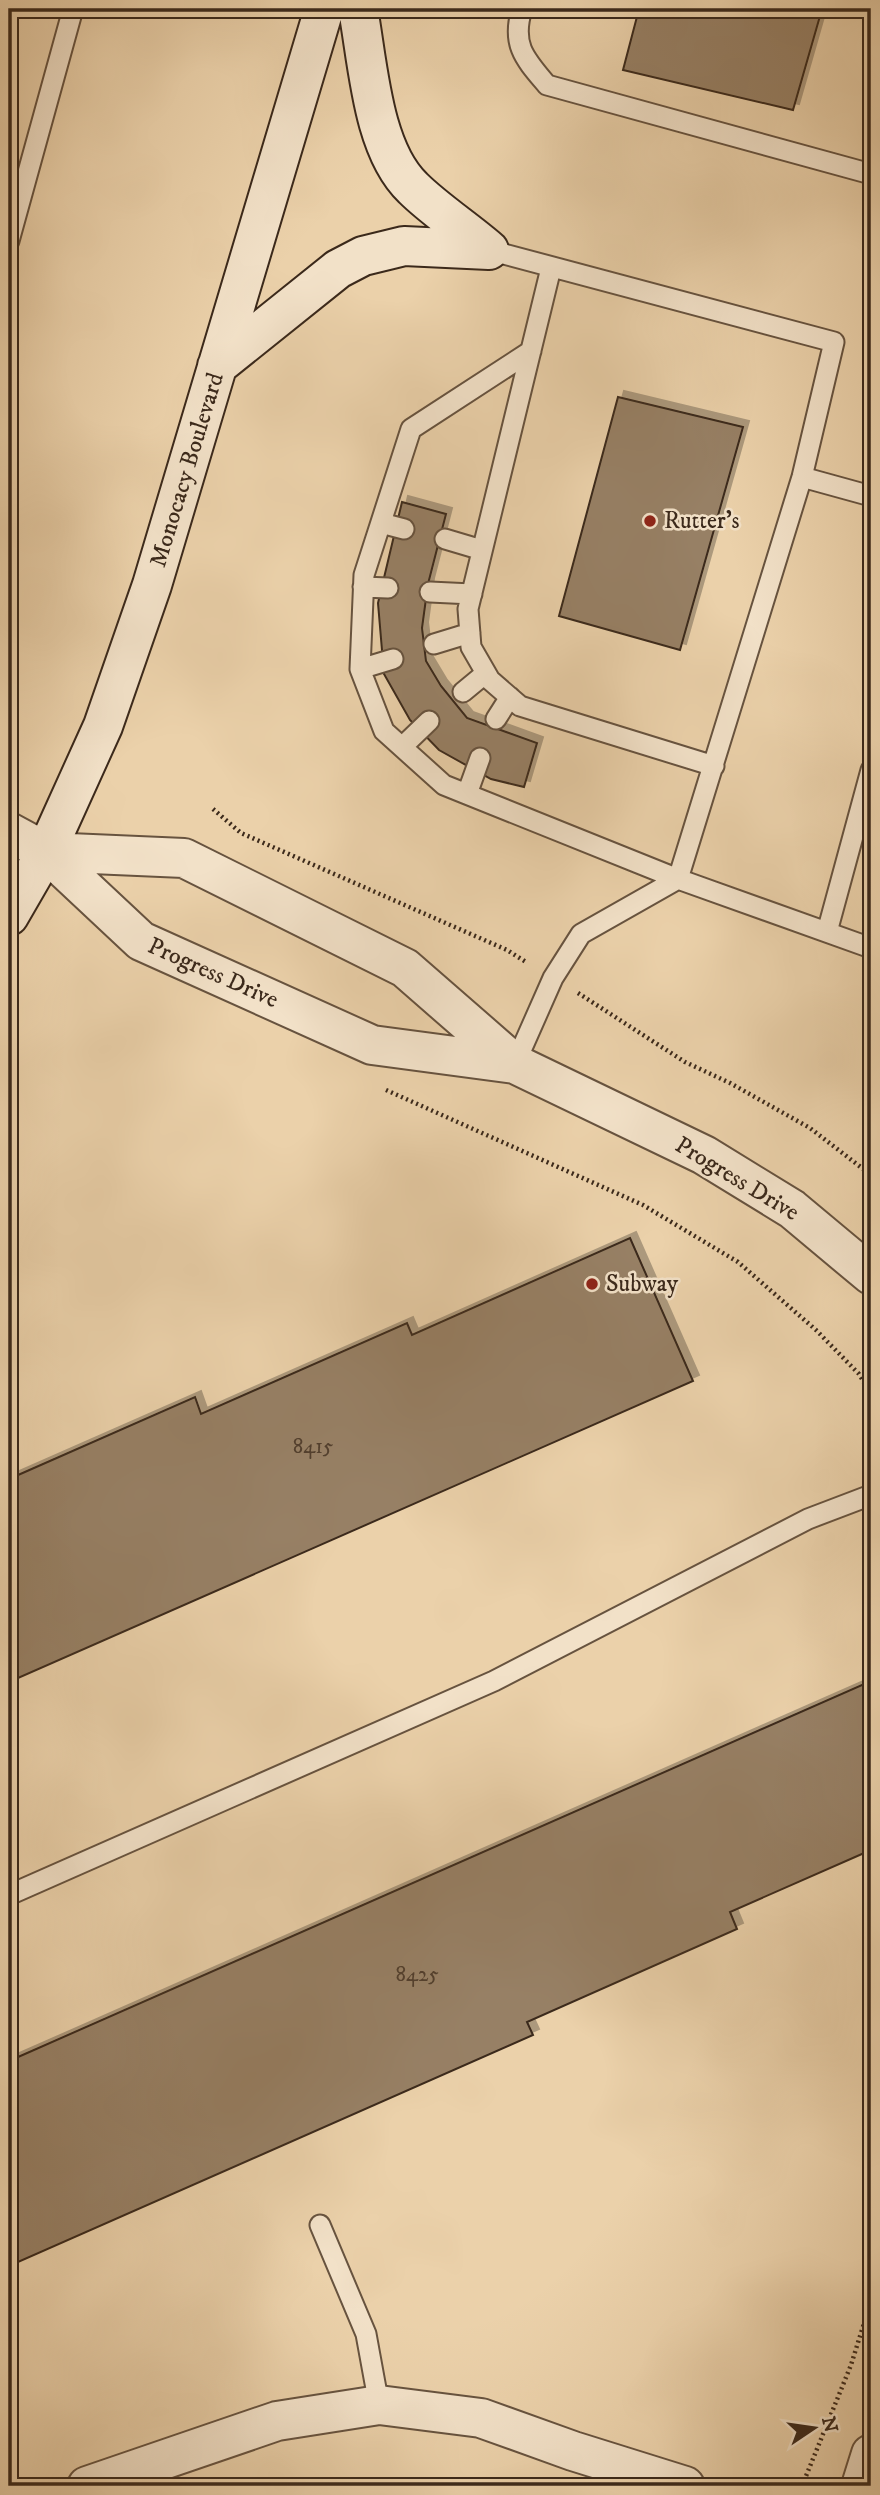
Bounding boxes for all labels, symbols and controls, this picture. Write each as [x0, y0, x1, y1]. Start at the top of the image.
street label: Monocacy Boulevard [143, 369, 231, 571]
place label: Rutter's [664, 506, 740, 536]
marker: Rutter's [642, 513, 658, 529]
street label: Progress Drive [143, 931, 283, 1015]
street label: Progress Drive [669, 1130, 805, 1228]
place label: Subway [606, 1269, 679, 1299]
marker: Subway [584, 1276, 600, 1292]
house number: 8415 [293, 1434, 333, 1460]
house number: 8425 [395, 1962, 439, 1988]
north arrow [778, 2394, 848, 2464]
text: N [816, 2414, 842, 2435]

